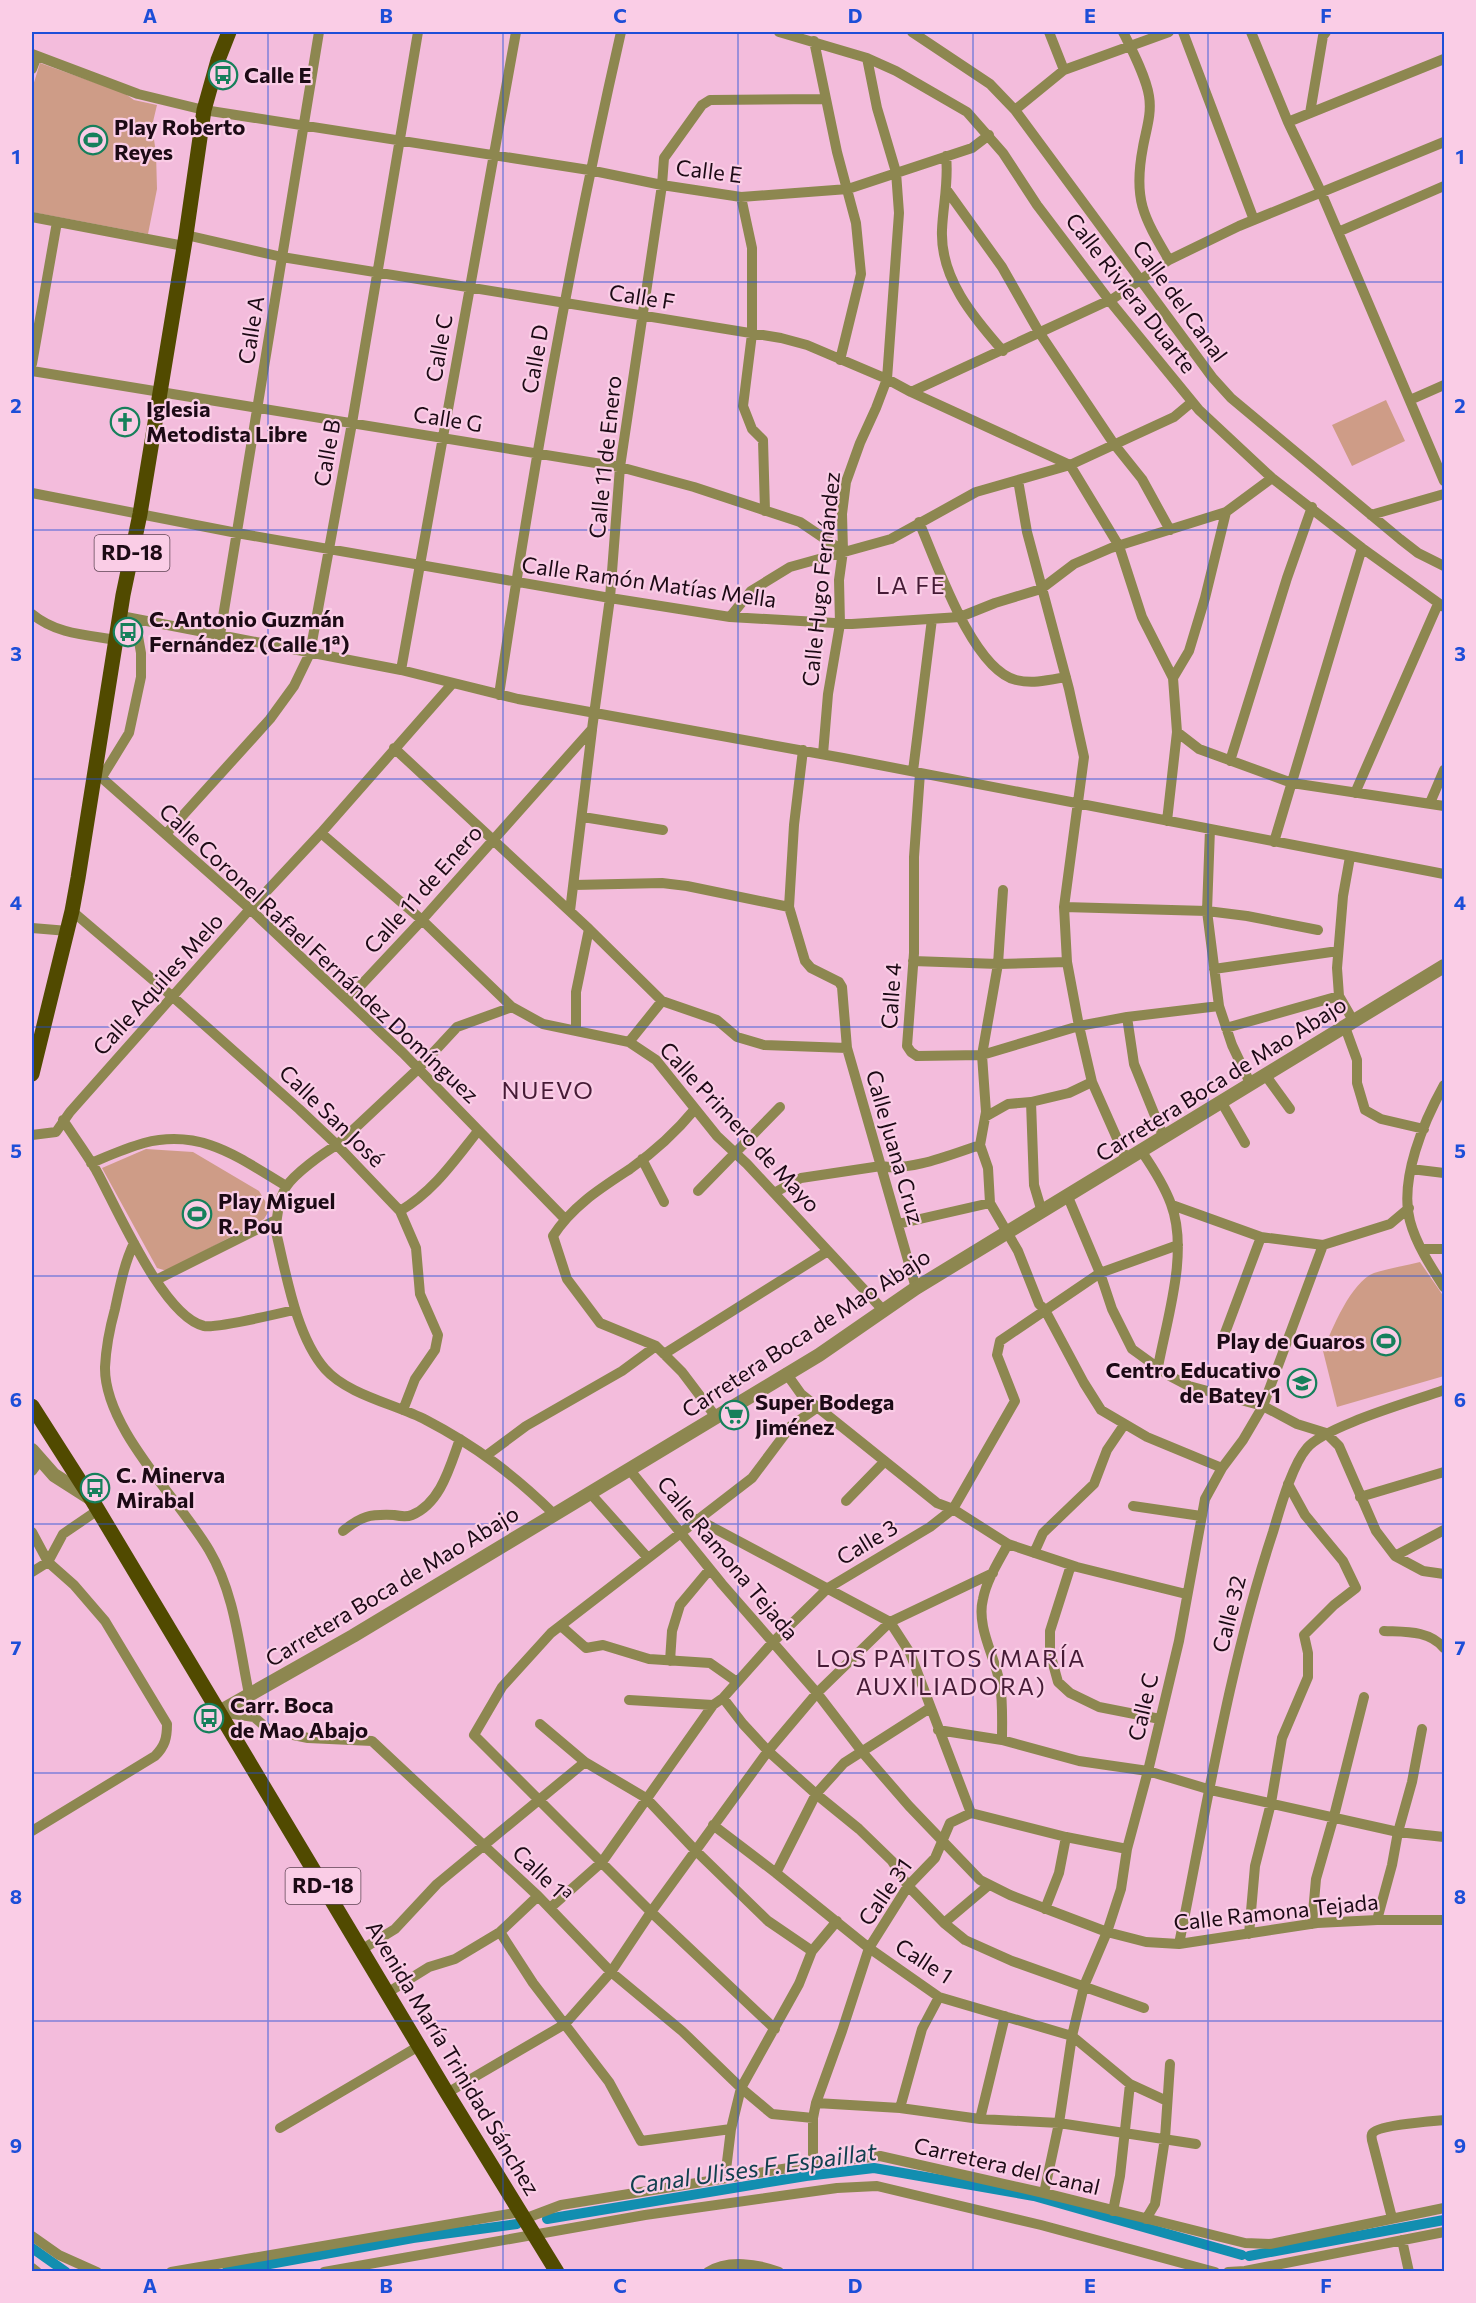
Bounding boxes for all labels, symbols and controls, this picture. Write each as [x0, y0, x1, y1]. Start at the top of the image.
text: A [143, 3, 157, 27]
text: B [379, 3, 393, 27]
text: C [613, 3, 627, 27]
text: D [848, 3, 862, 27]
text: E [1084, 3, 1096, 27]
text: F [1320, 3, 1332, 27]
bus stop icon: Calle E [207, 59, 239, 91]
place label: Calle E [244, 61, 312, 88]
place label: Play Roberto Reyes [114, 113, 245, 165]
sports icon: Play Roberto Reyes [77, 124, 109, 156]
text: 1 [11, 144, 21, 168]
text: 1 [1455, 144, 1465, 168]
street label: Calle E [674, 153, 744, 188]
street label: Calle Riviera Duarte [1060, 207, 1202, 378]
street label: Calle del Canal [1127, 235, 1234, 367]
street label: Calle F [607, 278, 677, 315]
street label: Calle A [232, 294, 269, 366]
street label: Calle C [419, 312, 458, 384]
street label: Calle D [515, 322, 554, 396]
street label: Calle 11 de Enero [583, 374, 626, 540]
text: 2 [10, 393, 22, 417]
text: 2 [1454, 393, 1466, 417]
place label: Iglesia Metodista Libre [146, 395, 307, 447]
street label: Calle G [412, 400, 485, 437]
church icon: Iglesia Metodista Libre [109, 406, 141, 438]
street label: Calle B [307, 417, 346, 489]
street label: Calle Hugo Fernández [796, 470, 845, 688]
road number: RD-18 [94, 535, 170, 571]
street label: Calle Ramón Matías Mella [520, 550, 778, 613]
district label: LA FE [876, 570, 946, 599]
place label: C. Antonio Guzmán Fernández (Calle 1ª) [149, 605, 349, 657]
bus stop icon: C. Antonio Guzmán Fernández (Calle 1ª) [112, 616, 144, 648]
text: 3 [10, 641, 22, 665]
text: 3 [1454, 641, 1466, 665]
street label: Calle Coronel Rafael Fernández Domínguez [154, 797, 485, 1108]
street label: Calle 11 de Enero [358, 819, 488, 959]
text: 4 [10, 890, 22, 914]
text: 4 [1454, 890, 1466, 914]
street label: Calle Aquiles Melo [87, 907, 228, 1060]
street label: Calle 4 [875, 962, 906, 1030]
street label: Carretera Boca de Mao Abajo [1090, 990, 1351, 1167]
street label: Calle Primero de Mayo [654, 1036, 826, 1217]
street label: Calle San José [274, 1059, 391, 1173]
street label: Calle Juana Cruz [861, 1067, 930, 1227]
district label: NUEVO [502, 1075, 594, 1104]
text: 5 [10, 1138, 22, 1162]
text: 5 [1454, 1138, 1466, 1162]
place label: Play Miguel R. Pou [218, 1187, 335, 1239]
sports icon: Play Miguel R. Pou [181, 1198, 213, 1230]
street label: Carretera Boca de Mao Abajo [677, 1242, 935, 1423]
sports icon: Play de Guaros [1370, 1325, 1402, 1357]
place label: Play de Guaros [1216, 1327, 1365, 1354]
place label: Centro Educativo de Batey 1 [1105, 1356, 1281, 1408]
school or university icon: Centro Educativo de Batey 1 [1286, 1367, 1318, 1399]
text: 6 [10, 1387, 22, 1411]
text: 6 [1454, 1387, 1466, 1411]
place label: Super Bodega Jiménez [755, 1388, 894, 1440]
supermarket icon: Super Bodega Jiménez [718, 1399, 750, 1431]
place label: C. Minerva Mirabal [116, 1461, 225, 1513]
street label: Calle Ramona Tejada [652, 1470, 805, 1645]
bus stop icon: C. Minerva Mirabal [79, 1472, 111, 1504]
street label: Carretera Boca de Mao Abajo [260, 1499, 523, 1672]
street label: Calle 3 [831, 1513, 902, 1570]
street label: Calle 32 [1206, 1573, 1251, 1655]
text: 7 [11, 1635, 22, 1659]
text: 7 [1455, 1635, 1466, 1659]
district label: LOS PATITOS (MARÍA AUXILIADORA) [816, 1643, 1086, 1700]
street label: Calle C [1122, 1670, 1163, 1743]
place label: Carr. Boca de Mao Abajo [230, 1691, 368, 1743]
bus stop icon: Carr. Boca de Mao Abajo [193, 1702, 225, 1734]
street label: Calle 1ª [507, 1839, 578, 1908]
street label: Calle 31 [852, 1853, 917, 1930]
road number: RD-18 [286, 1868, 360, 1904]
text: 8 [10, 1884, 22, 1908]
text: 8 [1454, 1884, 1466, 1908]
street label: Calle Ramona Tejada [1172, 1887, 1380, 1936]
street label: Avenida María Trinidad Sánchez [361, 1916, 546, 2200]
street label: Calle 1 [891, 1932, 958, 1989]
street label: Carretera del Canal [911, 2131, 1103, 2200]
text: 9 [10, 2133, 22, 2157]
text: 9 [1454, 2133, 1466, 2157]
water label: Canal Ulises F. Espaillat [627, 2136, 879, 2199]
text: A [143, 2273, 157, 2297]
text: B [379, 2273, 393, 2297]
text: C [613, 2273, 627, 2297]
text: D [848, 2273, 862, 2297]
text: E [1084, 2273, 1096, 2297]
text: F [1320, 2273, 1332, 2297]

